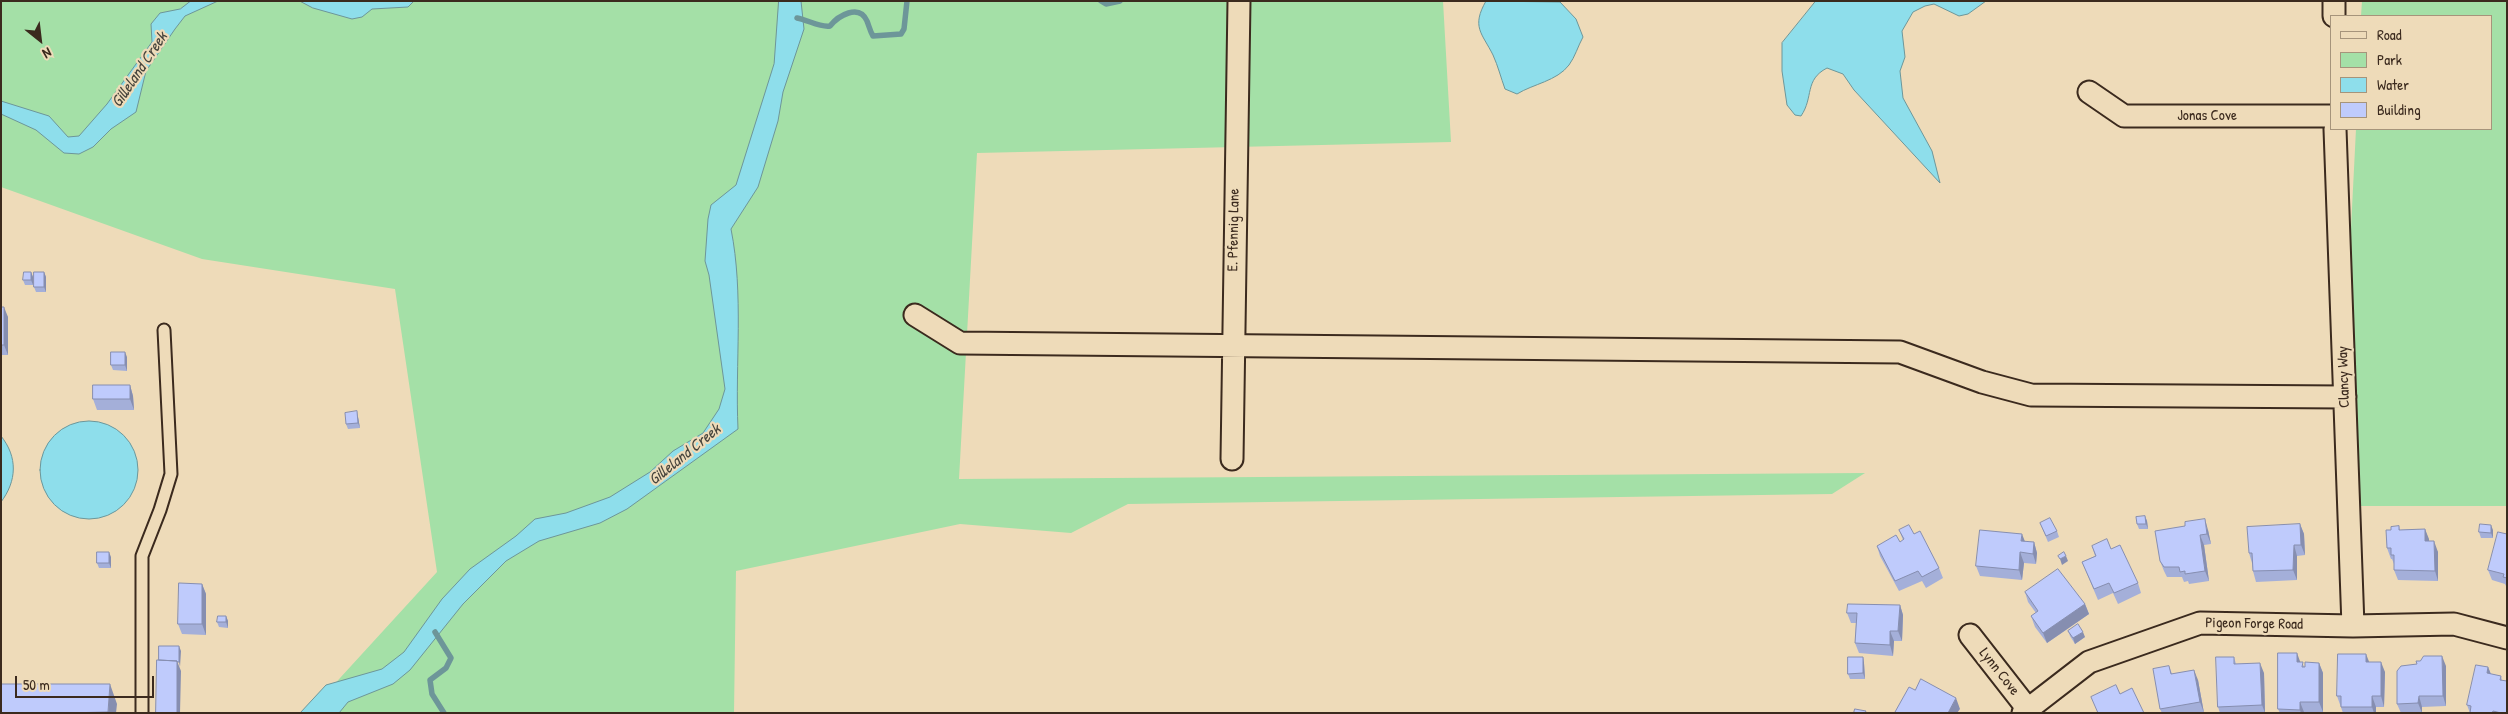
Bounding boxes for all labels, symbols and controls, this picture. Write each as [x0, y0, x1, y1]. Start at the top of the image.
north arrow [15, 15, 65, 65]
legend [2330, 15, 2493, 130]
text: Road [2377, 24, 2402, 45]
water label: Gilleland Creek [108, 29, 172, 111]
text: N [40, 43, 55, 64]
text: Park [2377, 49, 2402, 70]
text: Water [2377, 74, 2409, 95]
text: Building [2377, 99, 2421, 120]
street label: Jonas Cove [2177, 107, 2237, 125]
street label: E. Pfennig Lane [1224, 188, 1244, 272]
street label: Clancy Way [2334, 346, 2354, 408]
water label: Gilleland Creek [645, 420, 725, 490]
street label: Pigeon Forge Road [2205, 614, 2303, 634]
street label: Lynn Cove [1975, 645, 2023, 699]
scale bar [18, 666, 156, 698]
text: 50 m [23, 674, 50, 695]

